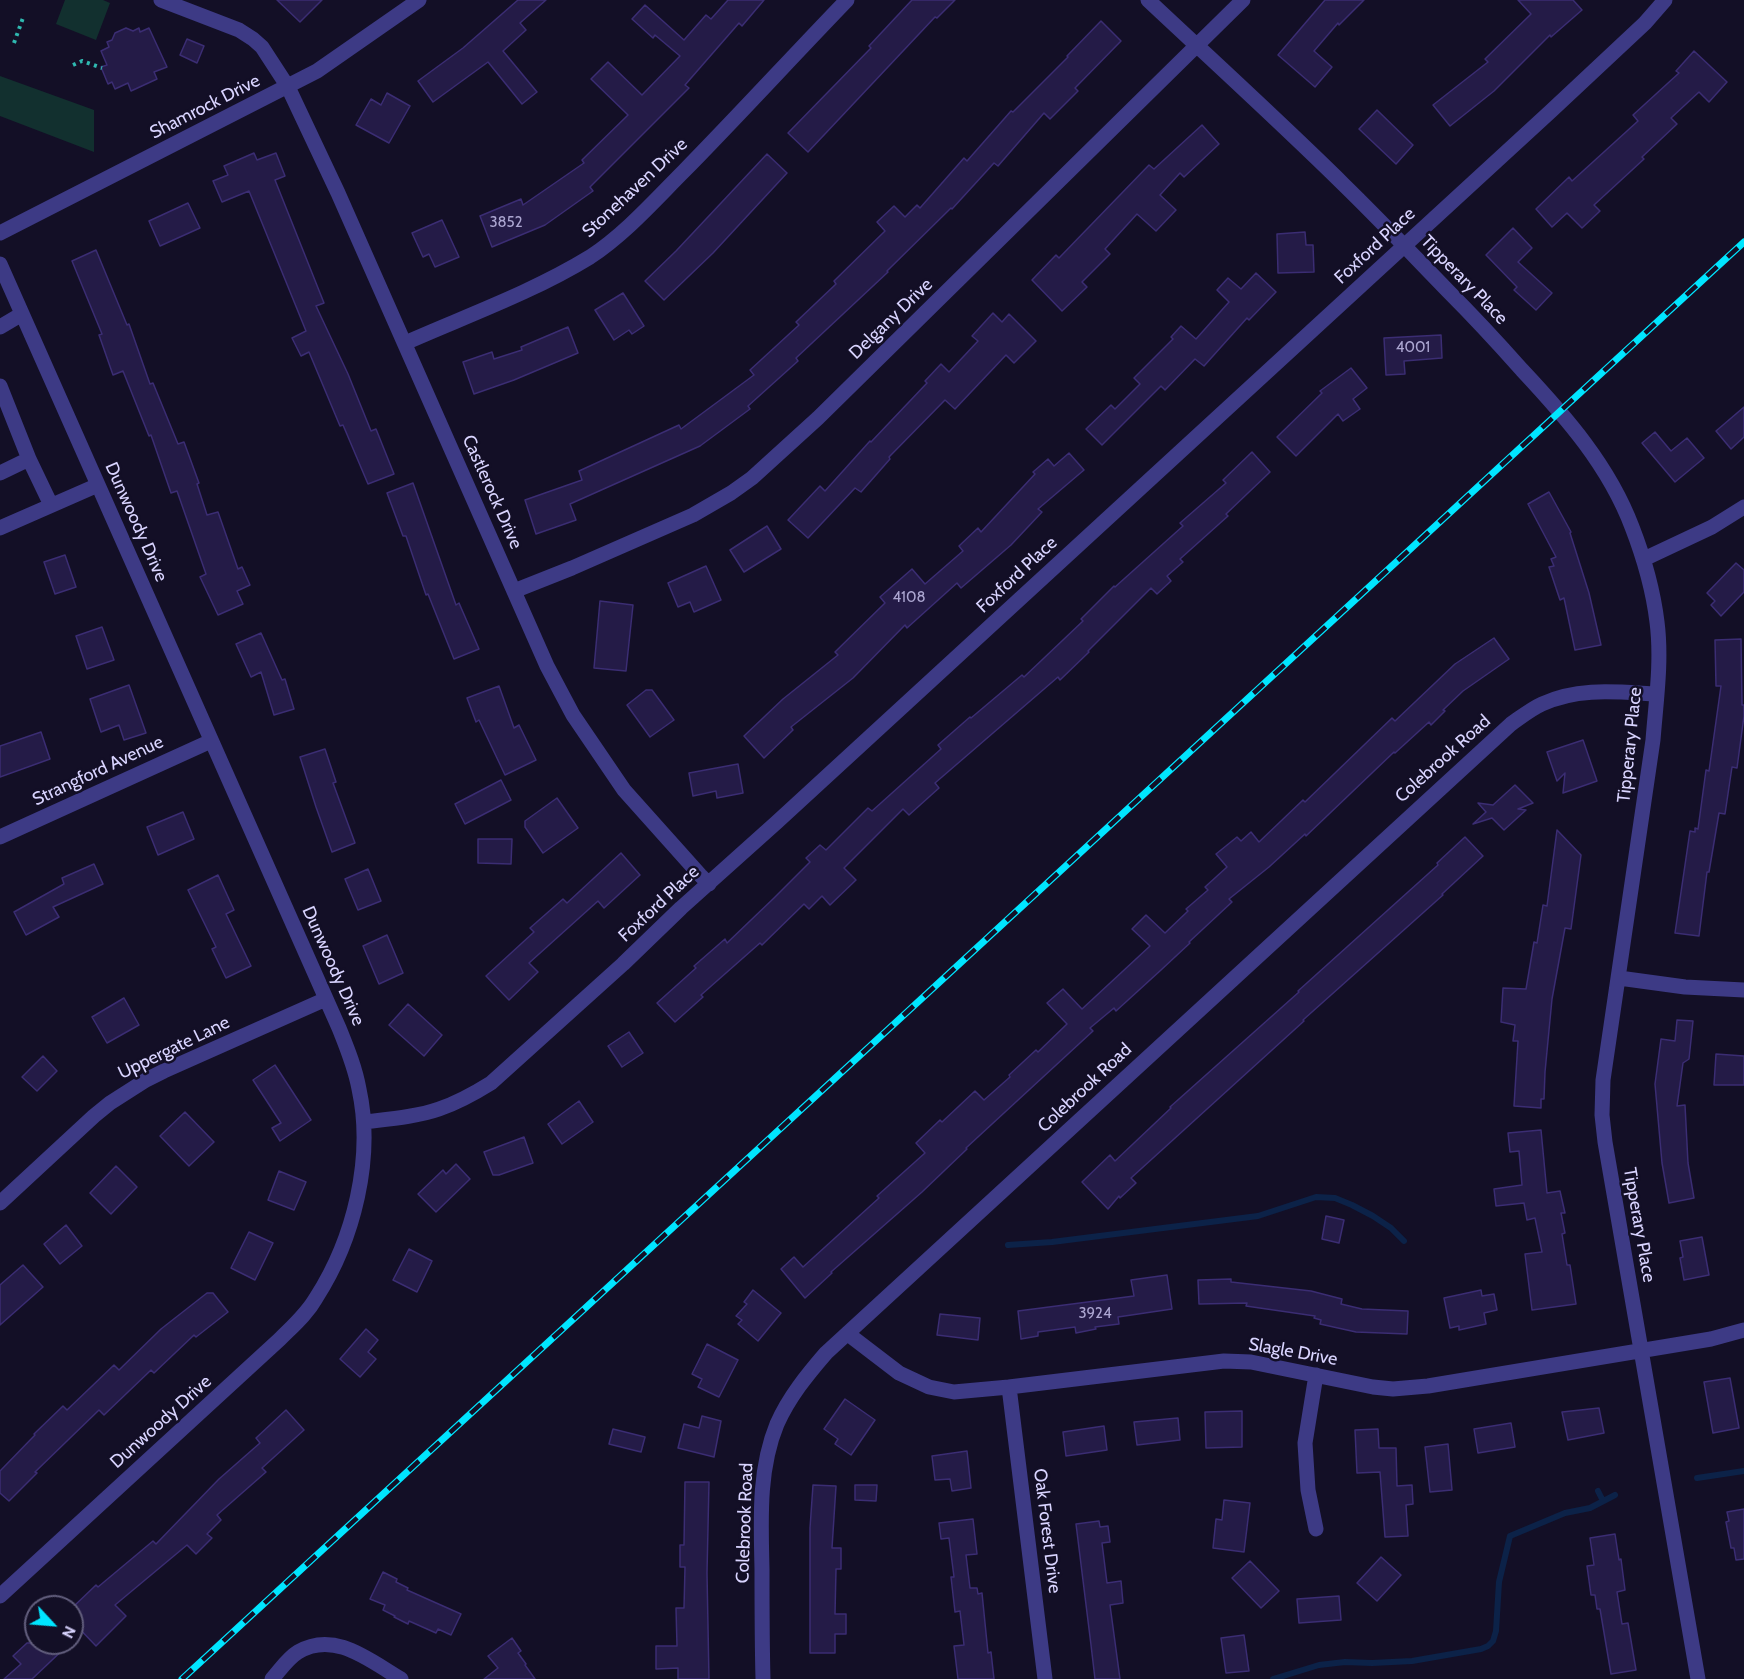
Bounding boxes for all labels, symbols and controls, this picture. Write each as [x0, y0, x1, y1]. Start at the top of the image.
street label: Shamrock Drive [146, 70, 264, 144]
street label: Stonehaven Drive [578, 134, 692, 242]
street label: Foxford Place [1330, 203, 1420, 289]
house number: 3852 [489, 214, 523, 232]
street label: Tipperary Place [1416, 231, 1512, 329]
street label: Delgany Drive [845, 274, 937, 364]
house number: 4001 [1396, 339, 1430, 357]
street label: Castlerock Drive [457, 432, 527, 552]
street label: Dunwoody Drive [100, 459, 172, 585]
street label: Foxford Place [972, 532, 1062, 618]
house number: 4108 [892, 589, 926, 607]
street label: Tipperary Place [1613, 686, 1647, 804]
street label: Colebrook Road [1391, 711, 1495, 807]
street label: Strangford Avenue [29, 731, 167, 811]
street label: Foxford Place [614, 861, 704, 947]
street label: Dunwoody Drive [297, 903, 369, 1029]
street label: Uppergate Lane [115, 1012, 233, 1084]
street label: Colebrook Road [1034, 1039, 1136, 1137]
street label: Tipperary Place [1618, 1166, 1660, 1284]
house number: 3924 [1078, 1305, 1112, 1323]
street label: Slagle Drive [1247, 1334, 1339, 1370]
street label: Dunwoody Drive [106, 1371, 216, 1473]
street label: Colebrook Road [732, 1462, 758, 1584]
street label: Oak Forest Drive [1029, 1467, 1065, 1595]
north arrow [24, 1595, 84, 1655]
text: N [58, 1623, 80, 1641]

